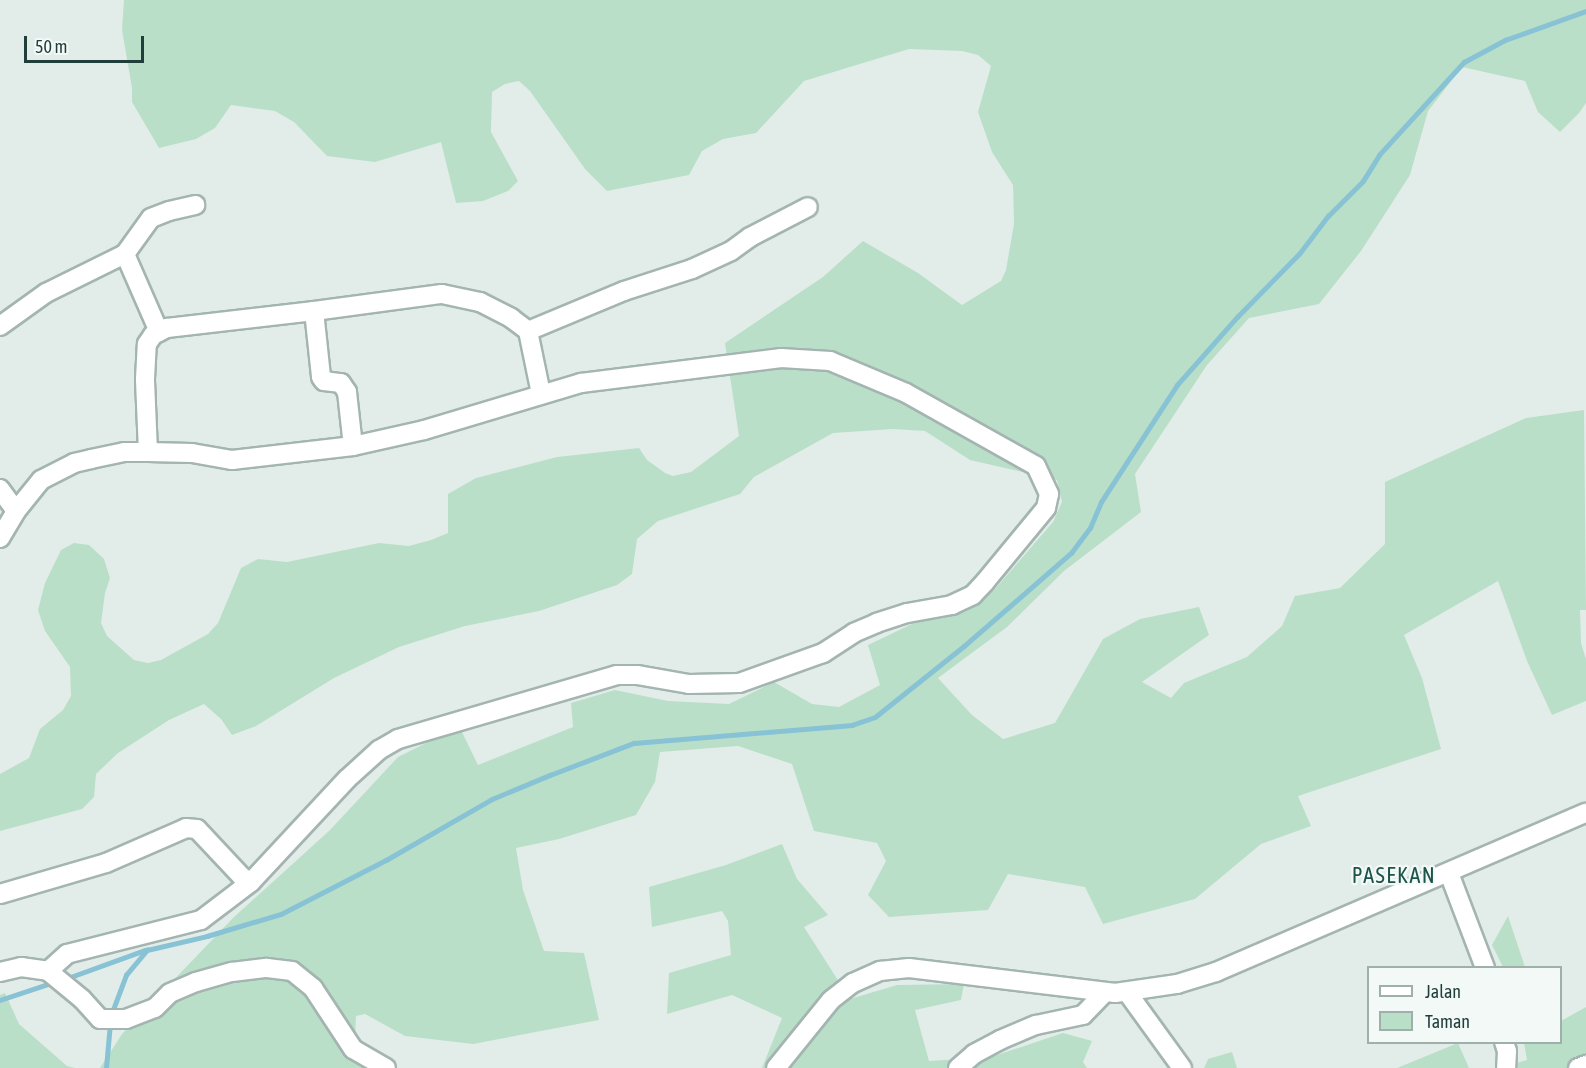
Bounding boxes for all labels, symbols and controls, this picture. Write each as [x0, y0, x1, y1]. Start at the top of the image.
scale bar [27, 24, 147, 62]
text: 50 m [35, 36, 67, 57]
district label: PASEKAN [1352, 863, 1436, 889]
legend [1367, 966, 1562, 1044]
text: Jalan [1425, 981, 1461, 1002]
text: Taman [1425, 1011, 1470, 1032]

